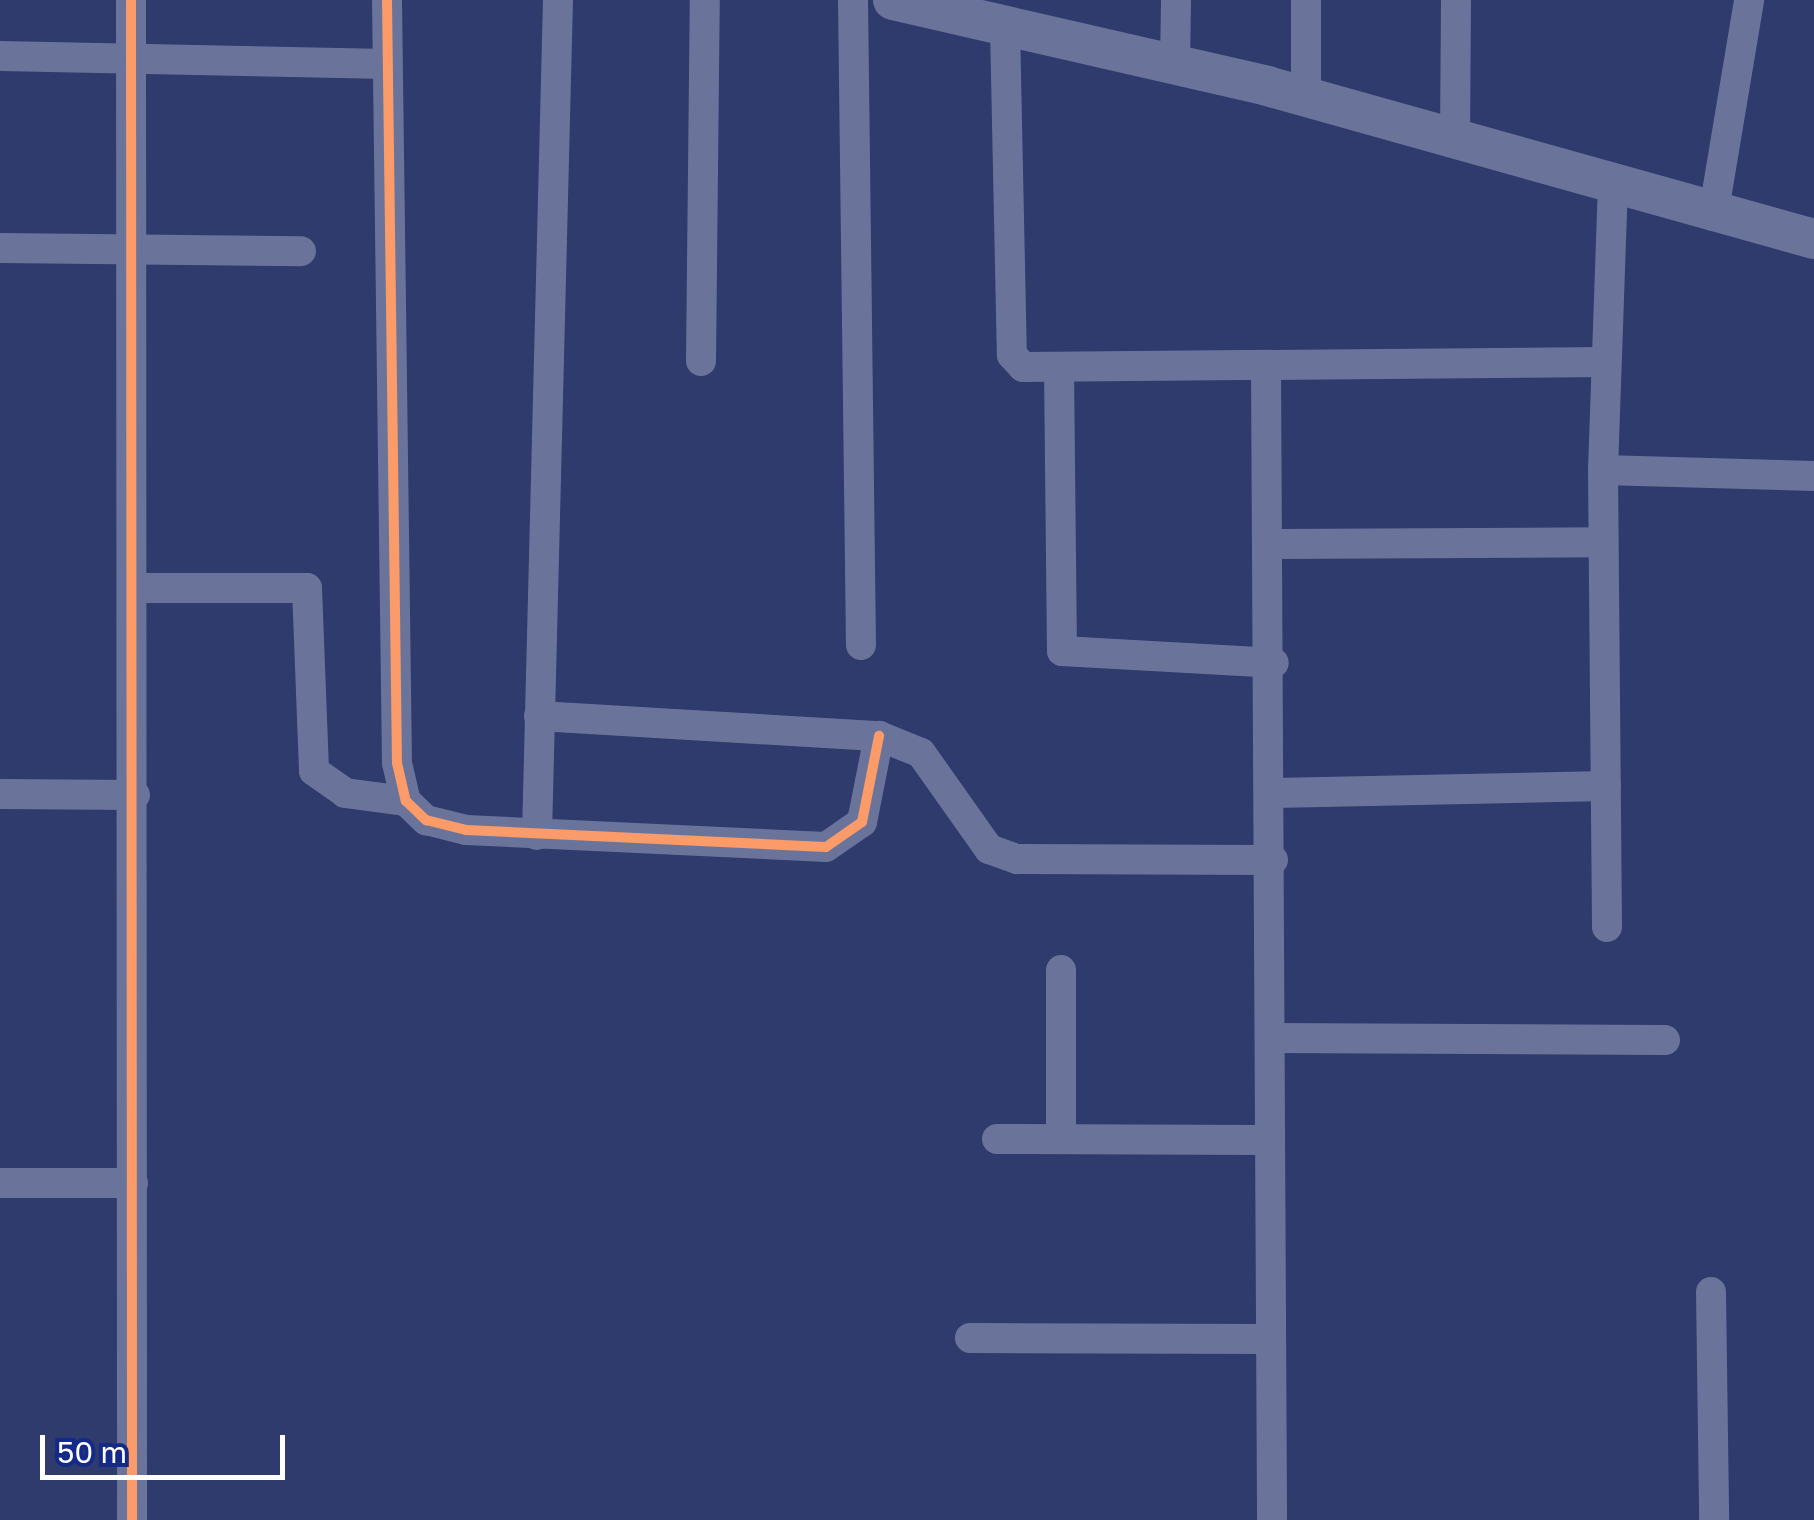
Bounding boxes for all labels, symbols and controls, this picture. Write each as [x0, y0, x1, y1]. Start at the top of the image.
scale bar [45, 1415, 290, 1477]
text: 50 m [57, 1434, 127, 1470]

